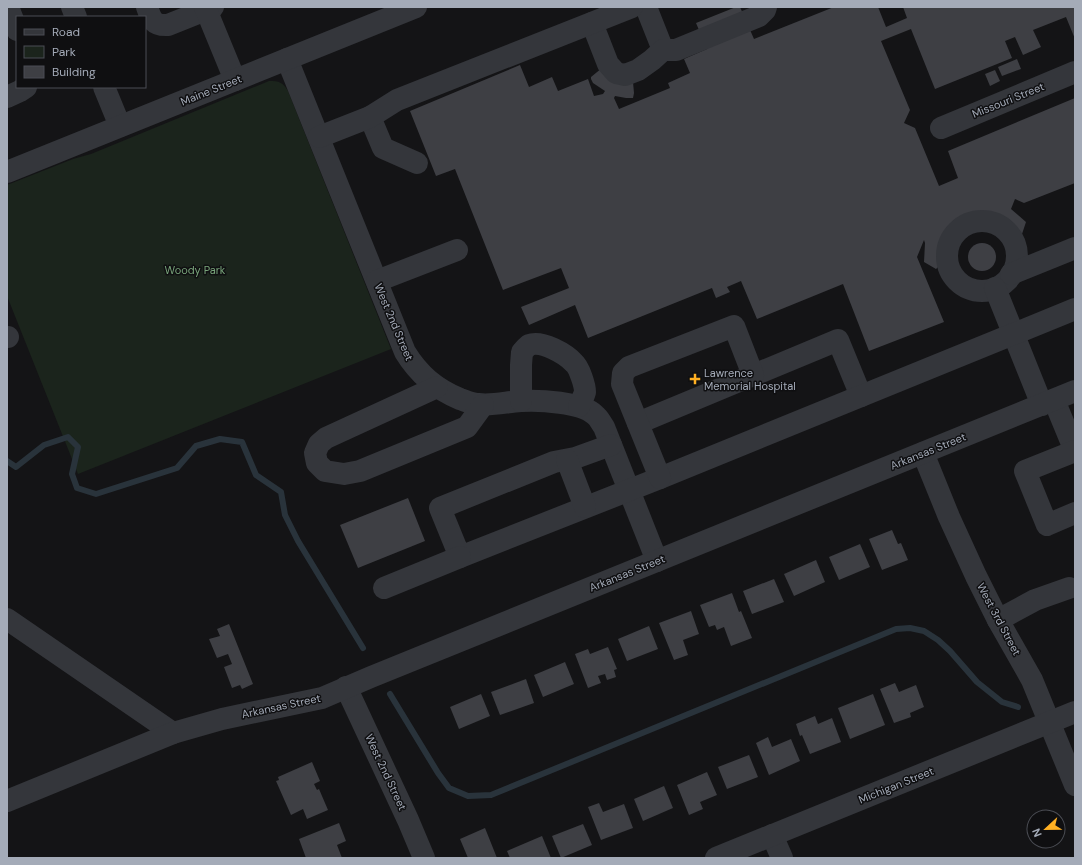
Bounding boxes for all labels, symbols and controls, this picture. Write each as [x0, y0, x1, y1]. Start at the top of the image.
legend [16, 16, 146, 88]
text: Road [52, 24, 80, 40]
text: Park [52, 44, 76, 60]
text: Building [52, 64, 96, 80]
street label: Maine Street [178, 71, 244, 109]
street label: Missouri Street [970, 79, 1046, 121]
park label: Woody Park [165, 263, 226, 277]
street label: West 2nd Street [371, 281, 417, 363]
place label: Lawrence Memorial Hospital [704, 366, 796, 393]
marker: Lawrence Memorial Hospital [689, 373, 701, 385]
street label: Arkansas Street [888, 429, 968, 473]
street label: Arkansas Street [587, 551, 667, 595]
street label: West 3rd Street [974, 580, 1024, 658]
street label: Arkansas Street [240, 691, 322, 721]
street label: West 2nd Street [362, 732, 410, 812]
street label: Michigan Street [856, 764, 936, 806]
north arrow [1026, 809, 1066, 849]
text: N [1029, 826, 1045, 839]

